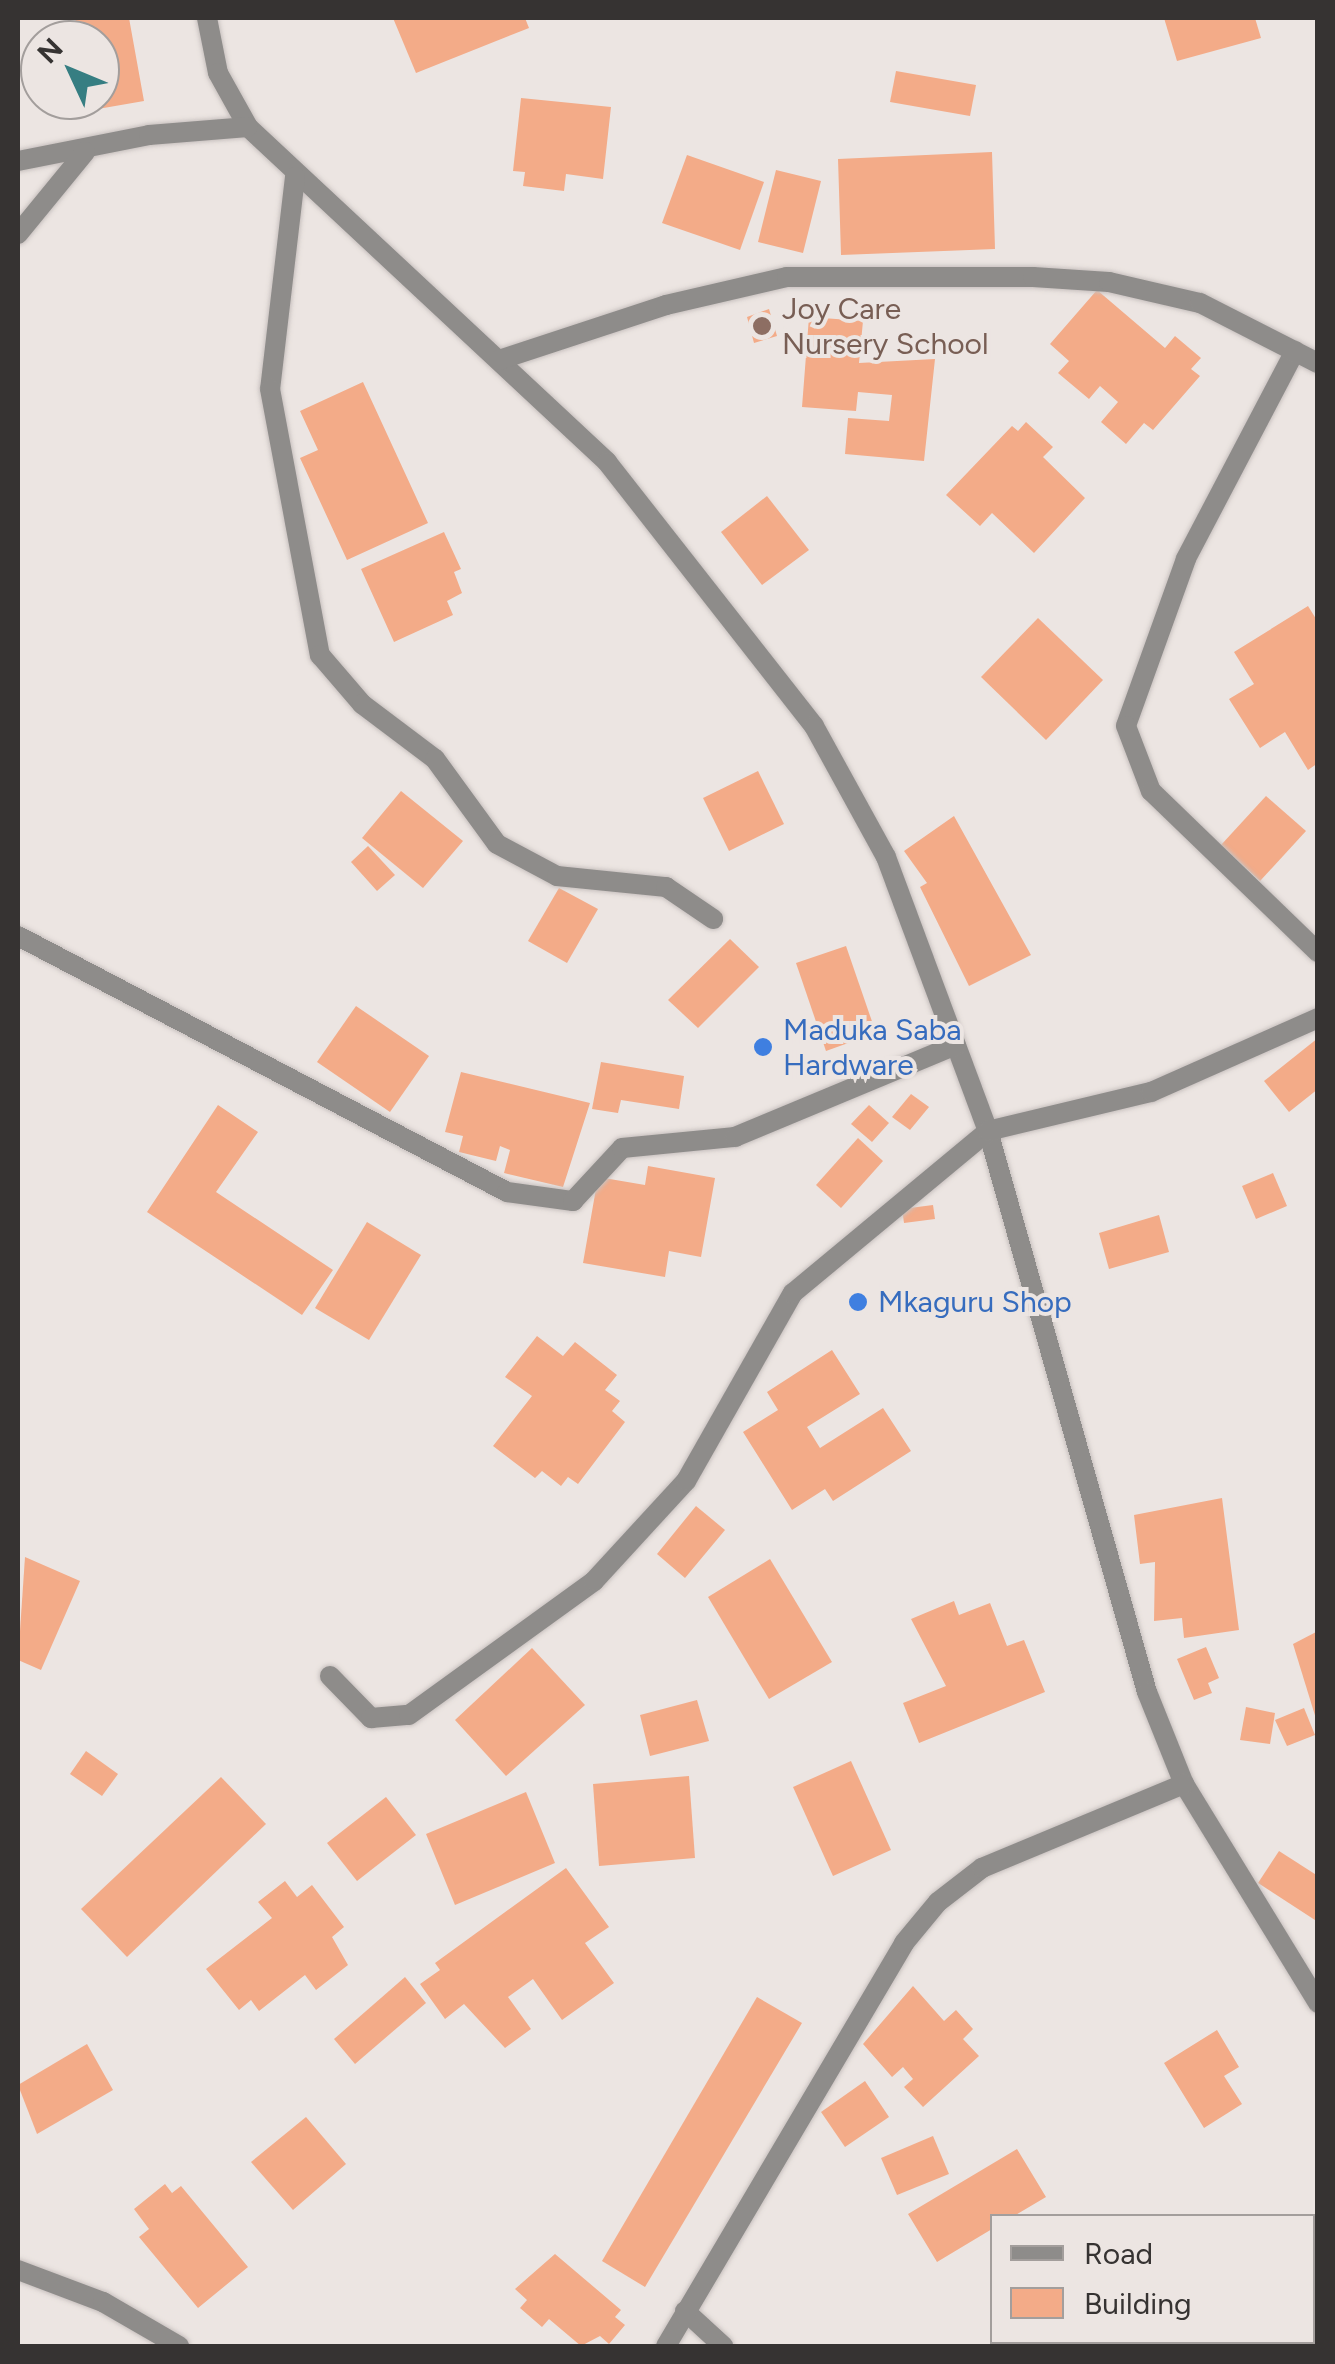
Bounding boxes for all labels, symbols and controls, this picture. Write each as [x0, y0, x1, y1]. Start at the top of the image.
north arrow [20, 20, 120, 120]
text: N [30, 31, 70, 70]
place label: Joy Care Nursery School [782, 291, 989, 362]
marker: Joy Care Nursery School [751, 315, 773, 337]
place label: Maduka Saba Hardware [783, 1012, 962, 1082]
marker: Maduka Saba Hardware [752, 1036, 774, 1058]
place label: Mkaguru Shop [878, 1284, 1072, 1320]
marker: Mkaguru Shop [847, 1291, 869, 1313]
legend [990, 2214, 1315, 2344]
text: Road [1084, 2235, 1153, 2272]
text: Building [1084, 2285, 1192, 2322]

